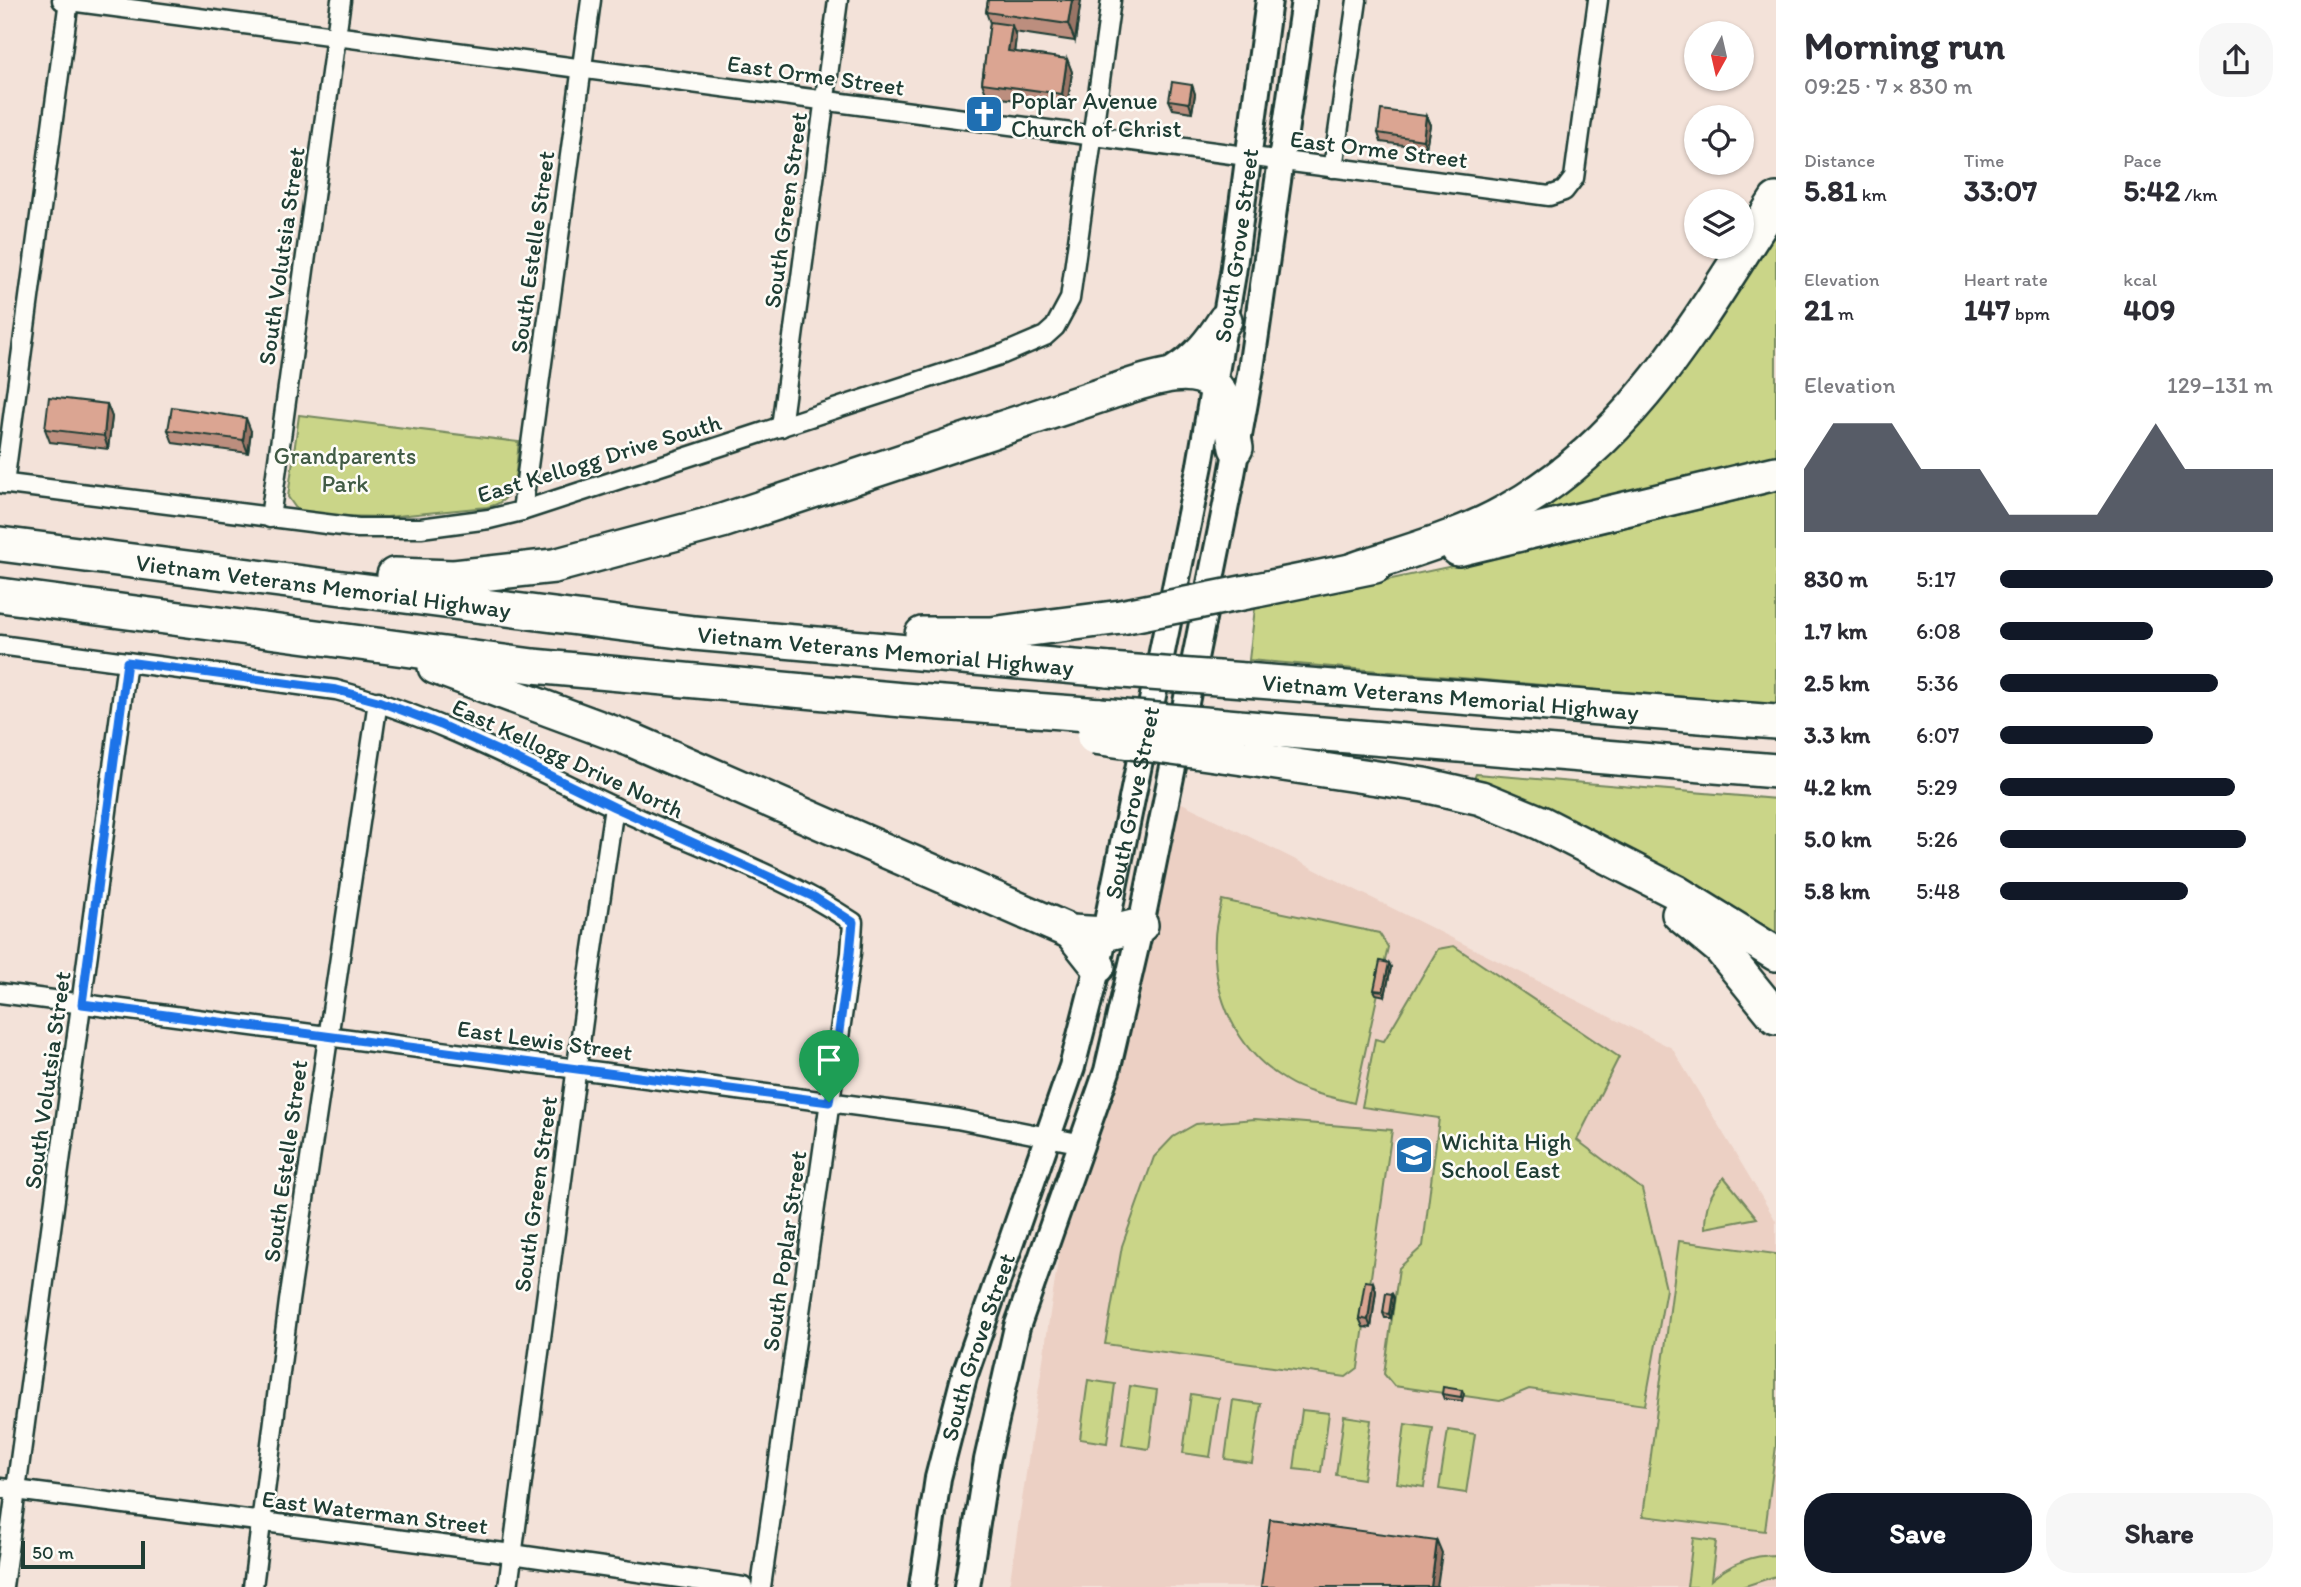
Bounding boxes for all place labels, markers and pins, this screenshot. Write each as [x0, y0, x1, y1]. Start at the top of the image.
place label: Poplar Avenue Church of Christ [1011, 86, 1181, 143]
church icon: Poplar Avenue Church of Christ [963, 93, 1005, 135]
pin [799, 1030, 859, 1102]
place label: Wichita High School East [1441, 1127, 1572, 1184]
school or university icon: Wichita High School East [1393, 1134, 1435, 1176]

